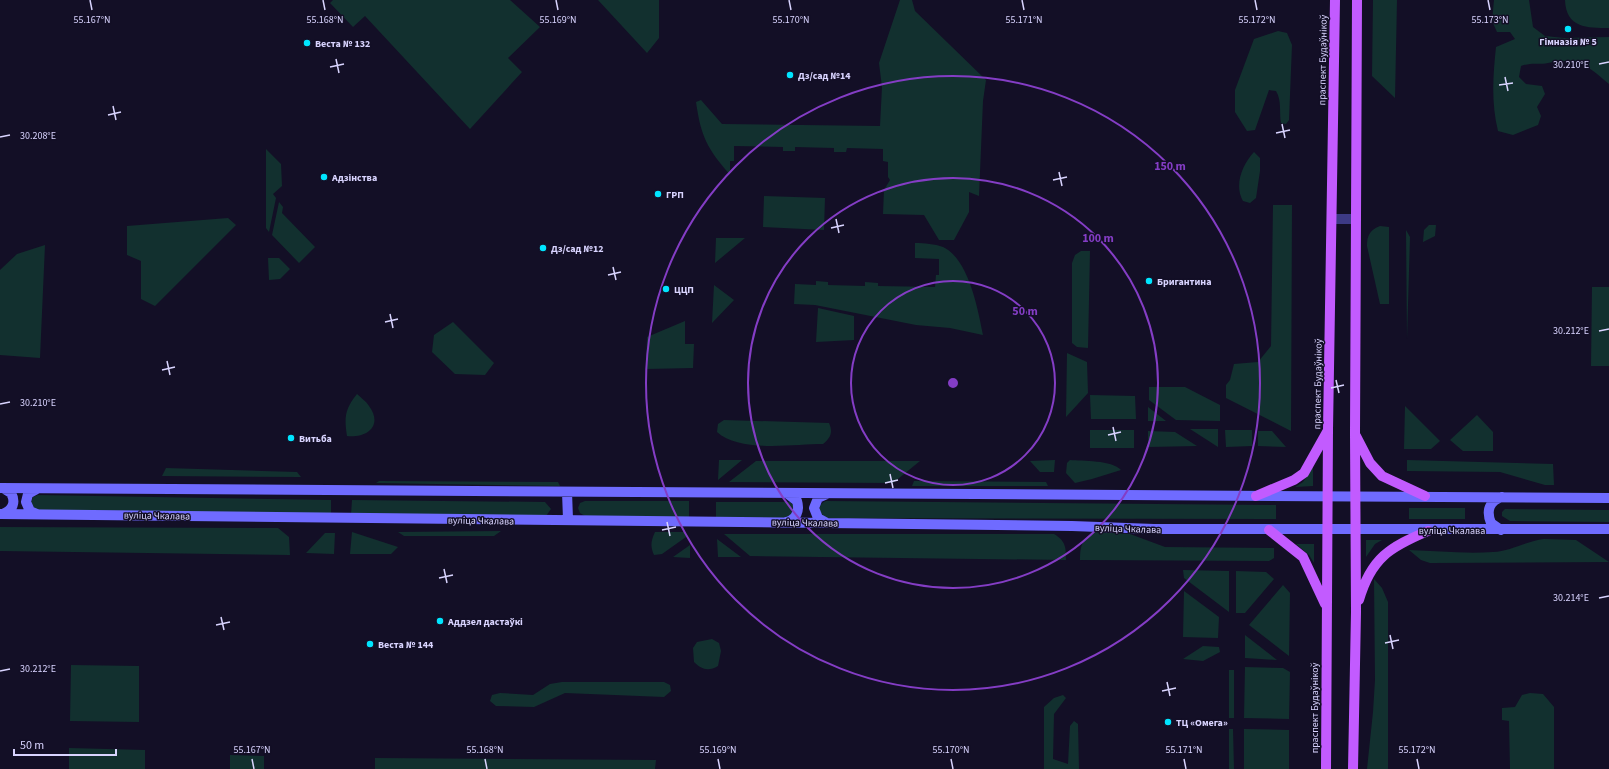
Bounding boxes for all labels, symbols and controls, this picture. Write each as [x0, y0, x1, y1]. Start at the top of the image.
text: 55.167°N [73, 13, 111, 27]
text: 55.168°N [306, 13, 344, 27]
text: 55.169°N [539, 13, 577, 27]
text: 55.170°N [772, 13, 810, 27]
text: 55.171°N [1005, 13, 1043, 27]
text: 55.172°N [1238, 13, 1276, 27]
text: 55.173°N [1471, 13, 1509, 27]
street label: праспект Будаўнікоў [1315, 14, 1331, 105]
marker: Гімназія № 5 [1563, 24, 1573, 34]
place label: Гімназія № 5 [1539, 35, 1597, 49]
place label: Веста № 132 [315, 37, 370, 51]
marker: Веста № 132 [302, 38, 312, 48]
text: 30.210°E [1553, 58, 1589, 72]
place label: Дз/сад №14 [798, 69, 851, 83]
marker: Дз/сад №14 [785, 70, 795, 80]
text: 30.208°E [20, 129, 56, 143]
text: 150 m [1154, 158, 1186, 175]
place label: Адзінства [331, 171, 377, 185]
marker: Адзінства [319, 172, 329, 182]
place label: ГРП [666, 188, 684, 202]
marker: ГРП [653, 189, 663, 199]
text: 100 m [1082, 230, 1114, 247]
place label: Дз/сад №12 [551, 242, 604, 256]
marker: Дз/сад №12 [538, 243, 548, 253]
place label: Бригантина [1157, 275, 1211, 289]
marker: Бригантина [1144, 276, 1154, 286]
place label: ЦЦП [674, 283, 694, 297]
marker: ЦЦП [661, 284, 671, 294]
text: 50 m [1012, 303, 1038, 320]
text: 30.212°E [1553, 324, 1589, 338]
street label: праспект Будаўнікоў [1310, 338, 1326, 429]
centre of rings [946, 376, 960, 390]
text: 30.210°E [20, 396, 56, 410]
place label: Витьба [299, 432, 332, 446]
marker: Витьба [286, 433, 296, 443]
street label: вуліца Чкалава [124, 508, 190, 524]
street label: вуліца Чкалава [448, 513, 514, 529]
street label: вуліца Чкалава [772, 515, 838, 531]
street label: вуліца Чкалава [1095, 521, 1161, 537]
street label: вуліца Чкалава [1419, 524, 1485, 538]
text: 30.214°E [1553, 591, 1589, 605]
place label: Аддзел дастаўкі [447, 615, 523, 629]
marker: Аддзел дастаўкі [435, 616, 445, 626]
place label: Веста № 144 [378, 638, 434, 652]
marker: Веста № 144 [365, 639, 375, 649]
text: 30.212°E [20, 662, 56, 676]
street label: праспект Будаўнікоў [1308, 662, 1322, 753]
place label: ТЦ «Омега» [1176, 716, 1228, 730]
marker: ТЦ «Омега» [1163, 717, 1173, 727]
scale bar [14, 731, 116, 757]
text: 50 m [20, 737, 44, 754]
text: 55.167°N [233, 743, 271, 757]
text: 55.168°N [466, 743, 504, 757]
text: 55.169°N [699, 743, 737, 757]
text: 55.170°N [932, 743, 970, 757]
text: 55.171°N [1165, 743, 1203, 757]
text: 55.172°N [1398, 743, 1436, 757]

